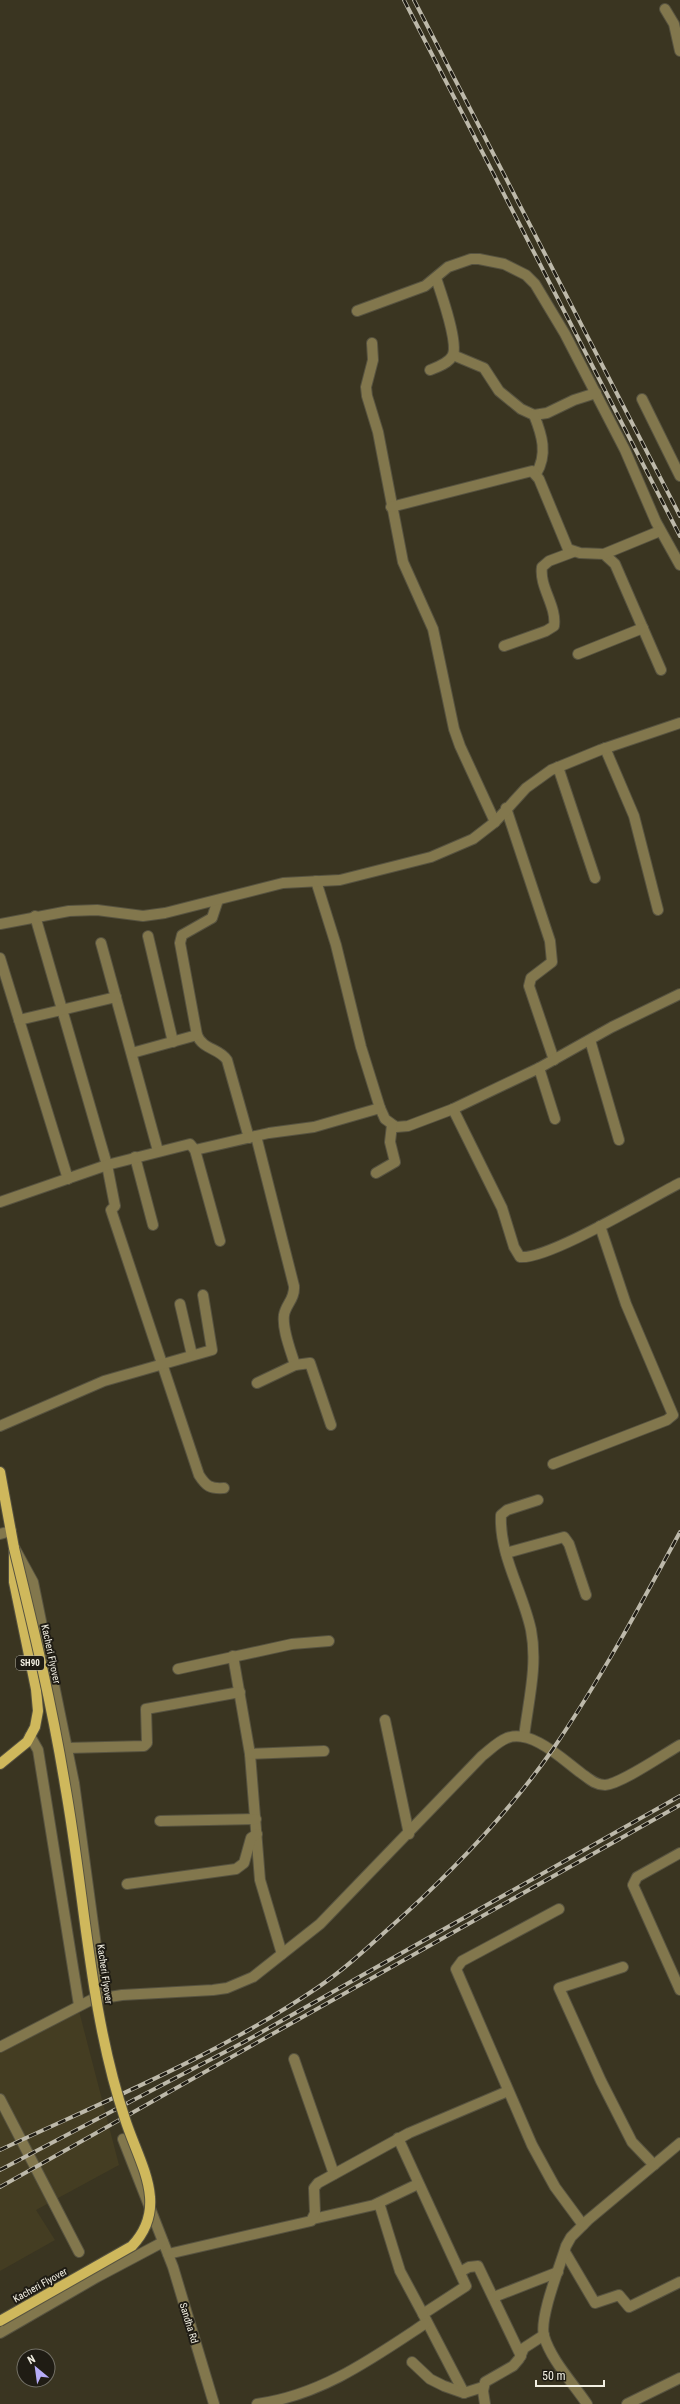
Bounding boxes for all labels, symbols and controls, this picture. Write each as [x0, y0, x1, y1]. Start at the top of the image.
street label: Kacheri Flyover [39, 1623, 63, 1685]
road number: SH90 [16, 1656, 44, 1670]
street label: Kacheri Flyover [95, 1943, 115, 2005]
street label: Kacheri Flyover [11, 2266, 69, 2304]
street label: Sandha Rd [178, 2301, 200, 2345]
north arrow [16, 2348, 56, 2388]
text: N [25, 2352, 38, 2367]
scale bar [536, 2362, 604, 2388]
text: 50 m [542, 2369, 566, 2383]

